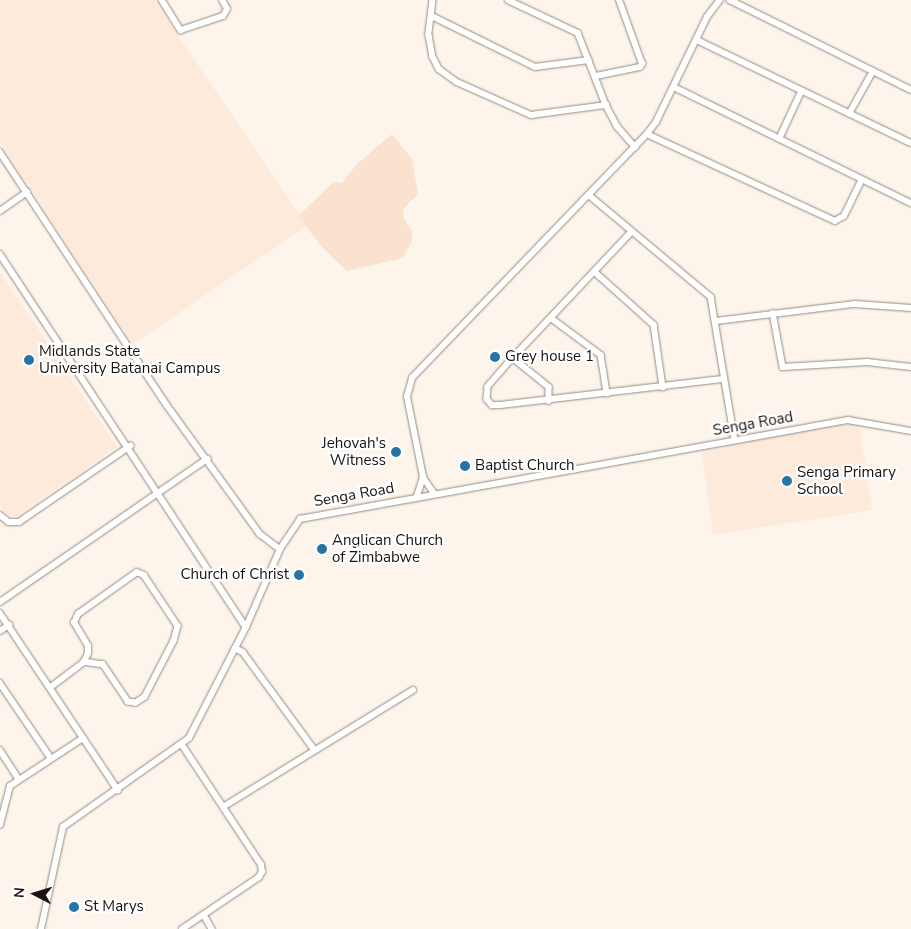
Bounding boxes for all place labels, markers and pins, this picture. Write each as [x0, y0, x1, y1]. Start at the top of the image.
place label: Midlands State University Batanai Campus [39, 342, 221, 377]
place label: Grey house 1 [505, 348, 594, 366]
marker: Grey house 1 [489, 351, 501, 363]
marker: Midlands State University Batanai Campus [23, 354, 35, 366]
place label: Jehovah's Witness [322, 434, 386, 469]
marker: Jehovah's Witness [390, 446, 402, 458]
place label: Baptist Church [475, 457, 575, 475]
marker: Baptist Church [459, 460, 471, 472]
place label: Senga Primary School [797, 463, 896, 498]
marker: Senga Primary School [781, 475, 793, 487]
place label: Anglican Church of Zimbabwe [332, 531, 443, 566]
marker: Anglican Church of Zimbabwe [316, 543, 328, 555]
place label: Church of Christ [180, 566, 289, 584]
marker: Church of Christ [293, 569, 305, 581]
place label: St Marys [84, 898, 144, 916]
marker: St Marys [68, 901, 80, 913]

